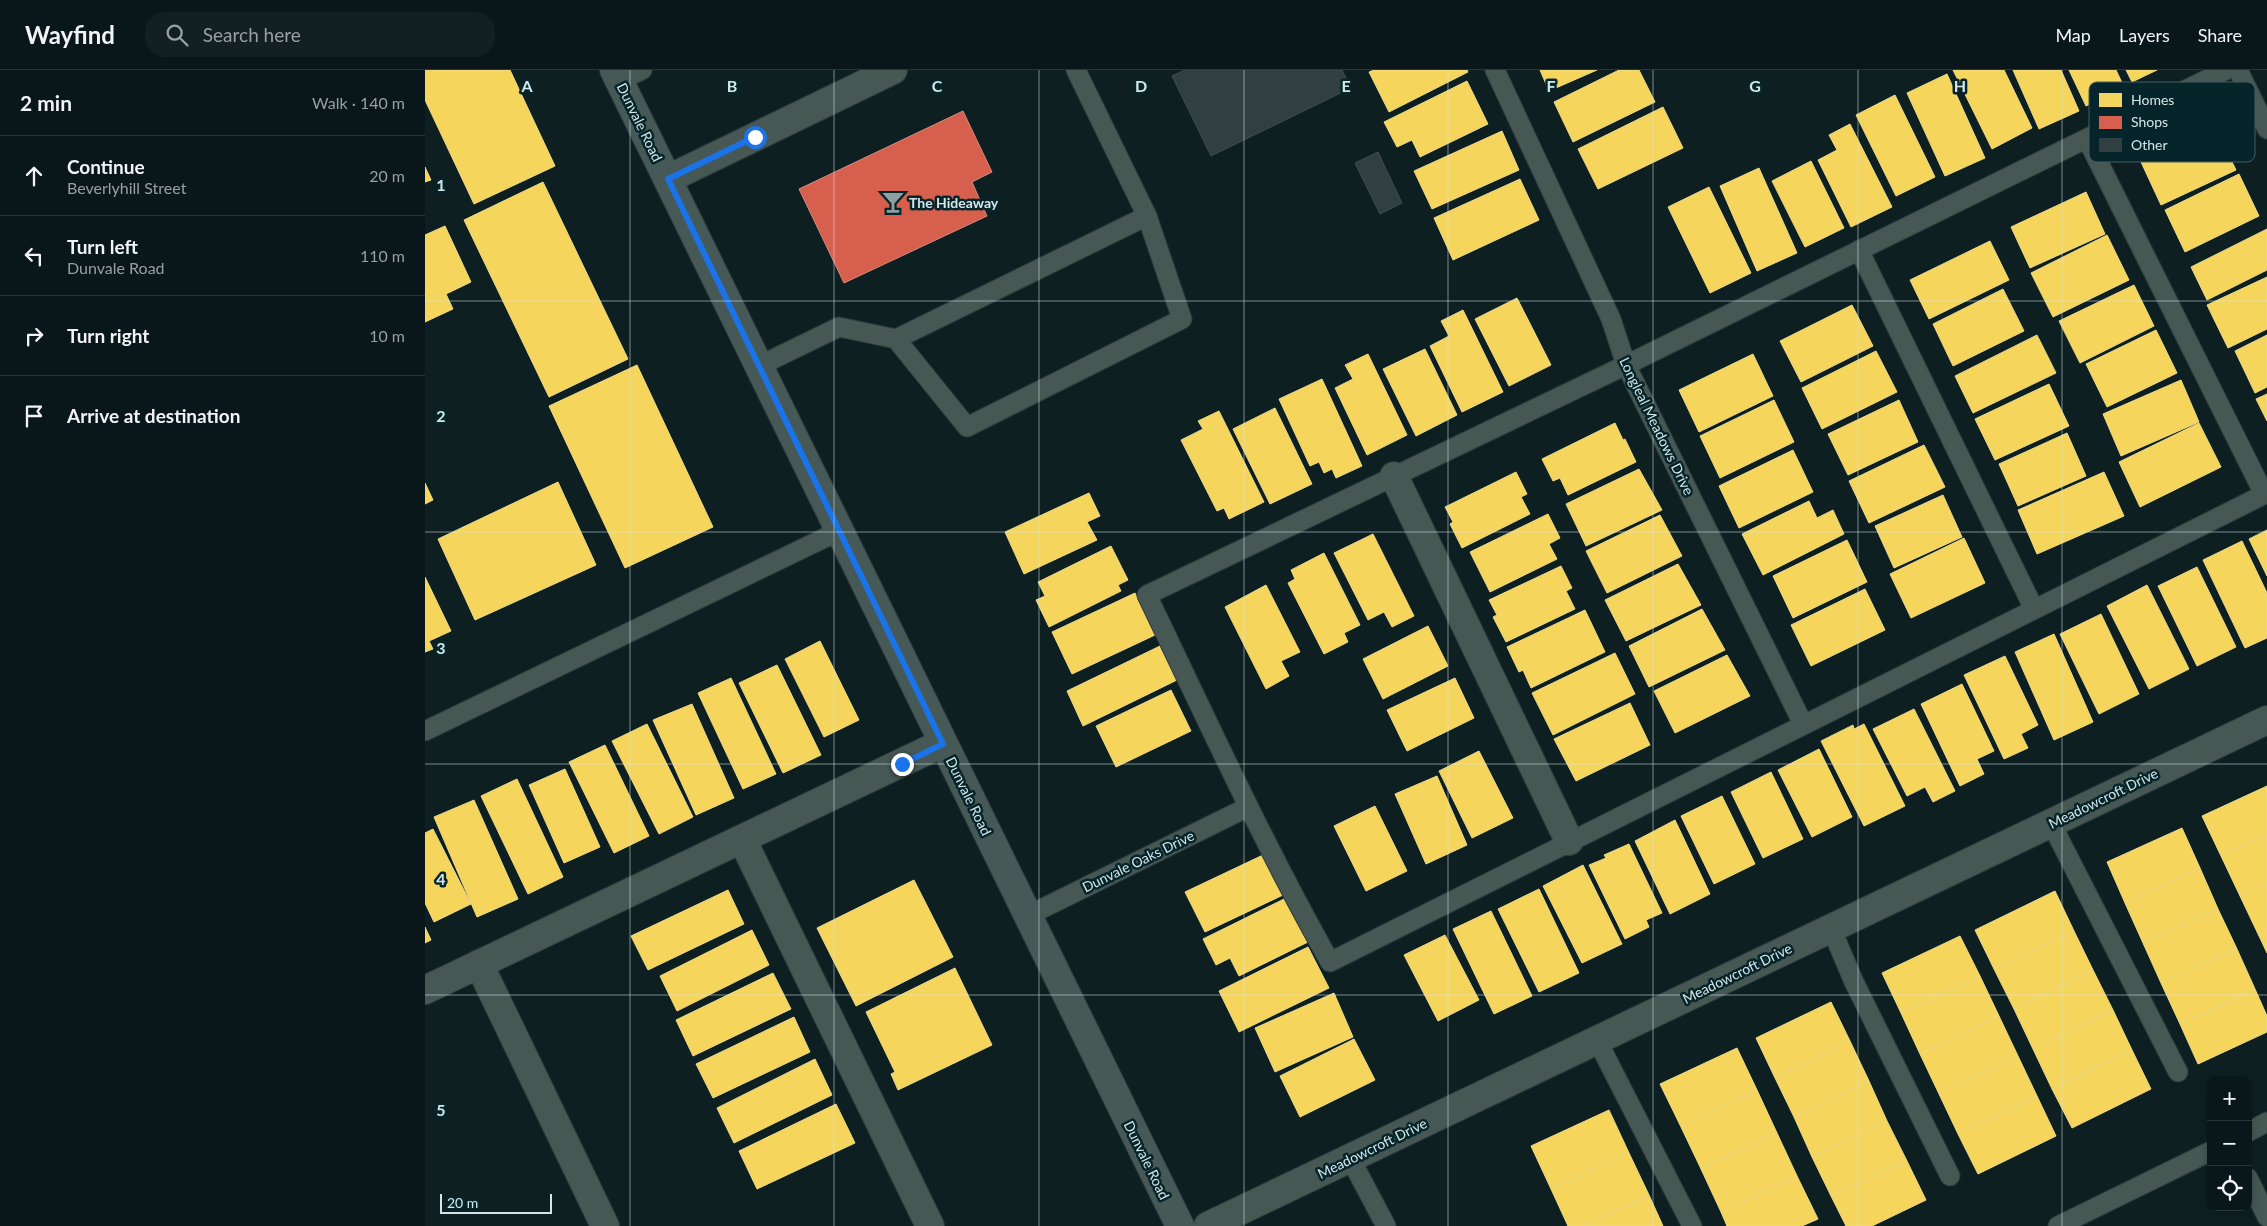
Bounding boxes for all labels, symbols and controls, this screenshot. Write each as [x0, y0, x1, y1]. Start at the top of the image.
search box [145, 12, 495, 57]
text: Wayfind [25, 20, 115, 49]
icon: search [163, 21, 191, 49]
text: Search here [203, 23, 301, 46]
text: Map [2055, 24, 2091, 46]
text: Layers [2119, 24, 2170, 46]
text: Share [2198, 24, 2242, 46]
text: A [520, 76, 533, 95]
text: B [727, 76, 737, 95]
text: C [932, 76, 943, 95]
text: D [1135, 76, 1147, 95]
text: E [1341, 76, 1351, 95]
text: F [1546, 76, 1556, 95]
text: G [1749, 76, 1761, 95]
text: H [1954, 76, 1966, 95]
street label: Dunvale Road [614, 80, 666, 164]
legend [2089, 82, 2255, 162]
text: 2 min [20, 90, 72, 115]
text: Homes [2131, 91, 2174, 108]
text: Walk · 140 m [312, 93, 405, 112]
text: Shops [2131, 113, 2168, 130]
route start [744, 126, 767, 149]
text: Other [2131, 136, 2168, 153]
text: Continue [67, 155, 145, 178]
icon: ahead [20, 162, 48, 190]
text: 20 m [369, 166, 405, 185]
text: 1 [436, 175, 446, 194]
text: Beverlyhill Street [67, 178, 186, 197]
bar icon: The Hideaway [880, 189, 906, 215]
place label: The Hideaway [909, 194, 999, 211]
text: Turn left [67, 235, 138, 258]
icon: left [20, 242, 48, 270]
text: 110 m [360, 246, 405, 265]
text: Dunvale Road [67, 258, 165, 277]
icon: right [20, 322, 48, 350]
text: Turn right [67, 324, 149, 347]
text: 10 m [369, 326, 405, 345]
street label: Longleal Meadows Drive [1616, 354, 1698, 498]
icon: arrive [20, 402, 48, 430]
text: Arrive at destination [67, 404, 240, 427]
text: 2 [436, 406, 446, 425]
text: 3 [436, 638, 446, 657]
route end [891, 753, 914, 776]
street label: Dunvale Road [943, 754, 995, 838]
street label: Meadowcroft Drive [2046, 764, 2160, 832]
street label: Dunvale Oaks Drive [1079, 827, 1197, 895]
text: 4 [436, 869, 446, 888]
street label: Meadowcroft Drive [1680, 939, 1794, 1007]
map controls [2207, 1076, 2252, 1211]
button: + [2207, 1076, 2252, 1121]
text: 5 [436, 1100, 446, 1119]
street label: Meadowcroft Drive [1315, 1114, 1429, 1182]
street label: Dunvale Road [1121, 1118, 1173, 1202]
button: − [2207, 1121, 2252, 1166]
button: locate [2207, 1166, 2252, 1211]
scale bar [440, 1191, 553, 1214]
text: 20 m [447, 1194, 478, 1211]

